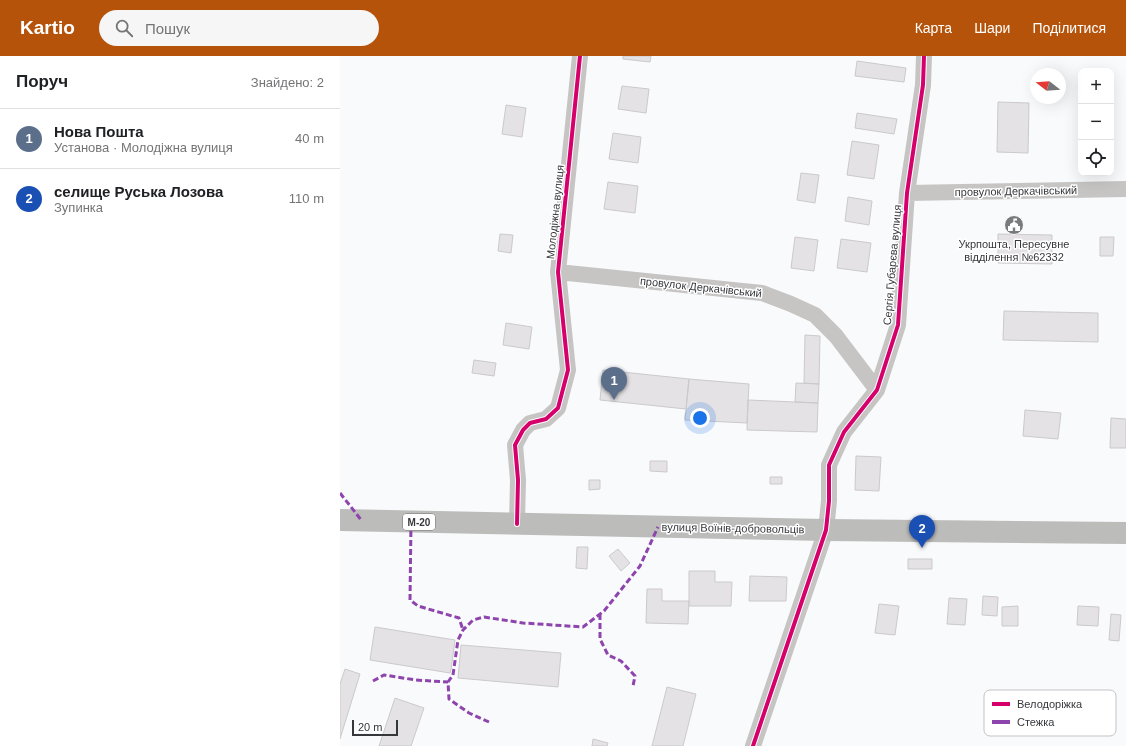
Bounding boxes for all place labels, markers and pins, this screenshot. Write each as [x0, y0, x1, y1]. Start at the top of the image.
public building icon: Укрпошта, Пересувне відділення №62332 [1003, 214, 1025, 236]
place label: Укрпошта, Пересувне відділення №62332 [959, 238, 1069, 263]
pin: 1 [601, 367, 627, 400]
pin: 2 [909, 515, 935, 548]

